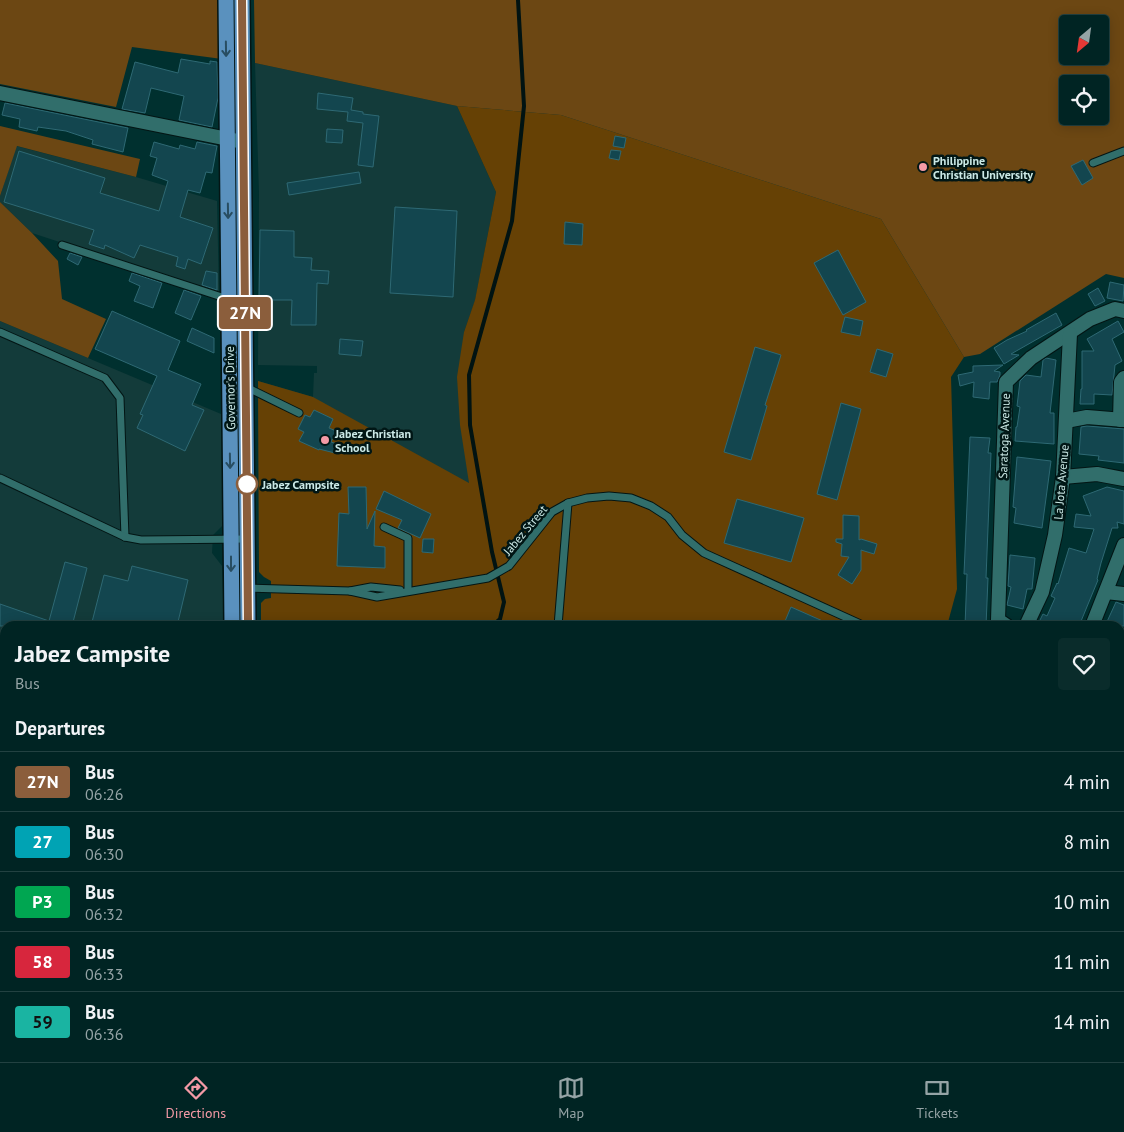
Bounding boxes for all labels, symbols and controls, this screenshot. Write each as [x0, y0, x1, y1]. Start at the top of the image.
north arrow [1059, 15, 1109, 65]
map controls [1059, 15, 1109, 125]
one-way arrow [221, 40, 231, 56]
button: locate [1059, 75, 1109, 125]
place label: Philippine Christian University [933, 153, 1033, 182]
marker: Philippine Christian University [917, 161, 929, 173]
one-way arrow [223, 202, 233, 219]
line badge: 27N [216, 297, 274, 329]
text: 27N [229, 301, 261, 324]
street label: Governor's Drive [222, 346, 238, 430]
street label: Saratoga Avenue [995, 393, 1013, 479]
place label: Jabez Christian School [334, 426, 411, 455]
marker: Jabez Christian School [319, 434, 331, 446]
street label: La Jota Avenue [1050, 444, 1072, 520]
one-way arrow [225, 452, 235, 469]
marker: Jabez Campsite [236, 473, 258, 495]
place label: Jabez Campsite [261, 477, 340, 492]
street label: Jabez Street [499, 502, 550, 559]
one-way arrow [226, 556, 236, 572]
text: Jabez Campsite [15, 638, 170, 669]
button: heart [1058, 638, 1110, 690]
text: Bus [15, 673, 40, 693]
text: Departures [15, 716, 105, 740]
text: Bus [85, 760, 114, 784]
text: 27N [26, 770, 59, 793]
text: 4 min [1064, 770, 1110, 794]
text: 06:26 [85, 784, 123, 804]
text: Bus [85, 820, 114, 844]
text: 27 [32, 830, 53, 853]
text: 8 min [1064, 830, 1110, 854]
text: 06:30 [85, 844, 123, 864]
text: Bus [85, 880, 114, 904]
text: P3 [32, 890, 53, 913]
text: 10 min [1053, 890, 1110, 914]
text: 06:32 [85, 904, 123, 924]
text: Bus [85, 940, 114, 964]
text: 58 [32, 950, 53, 973]
text: 11 min [1053, 950, 1110, 974]
text: 06:33 [85, 964, 123, 984]
text: Bus [85, 1000, 114, 1024]
text: 59 [32, 1010, 53, 1033]
text: 14 min [1053, 1010, 1110, 1034]
text: 06:36 [85, 1024, 123, 1044]
tab: Directions [166, 1074, 226, 1122]
tab: Map [557, 1074, 585, 1122]
tab: Tickets [916, 1074, 958, 1122]

